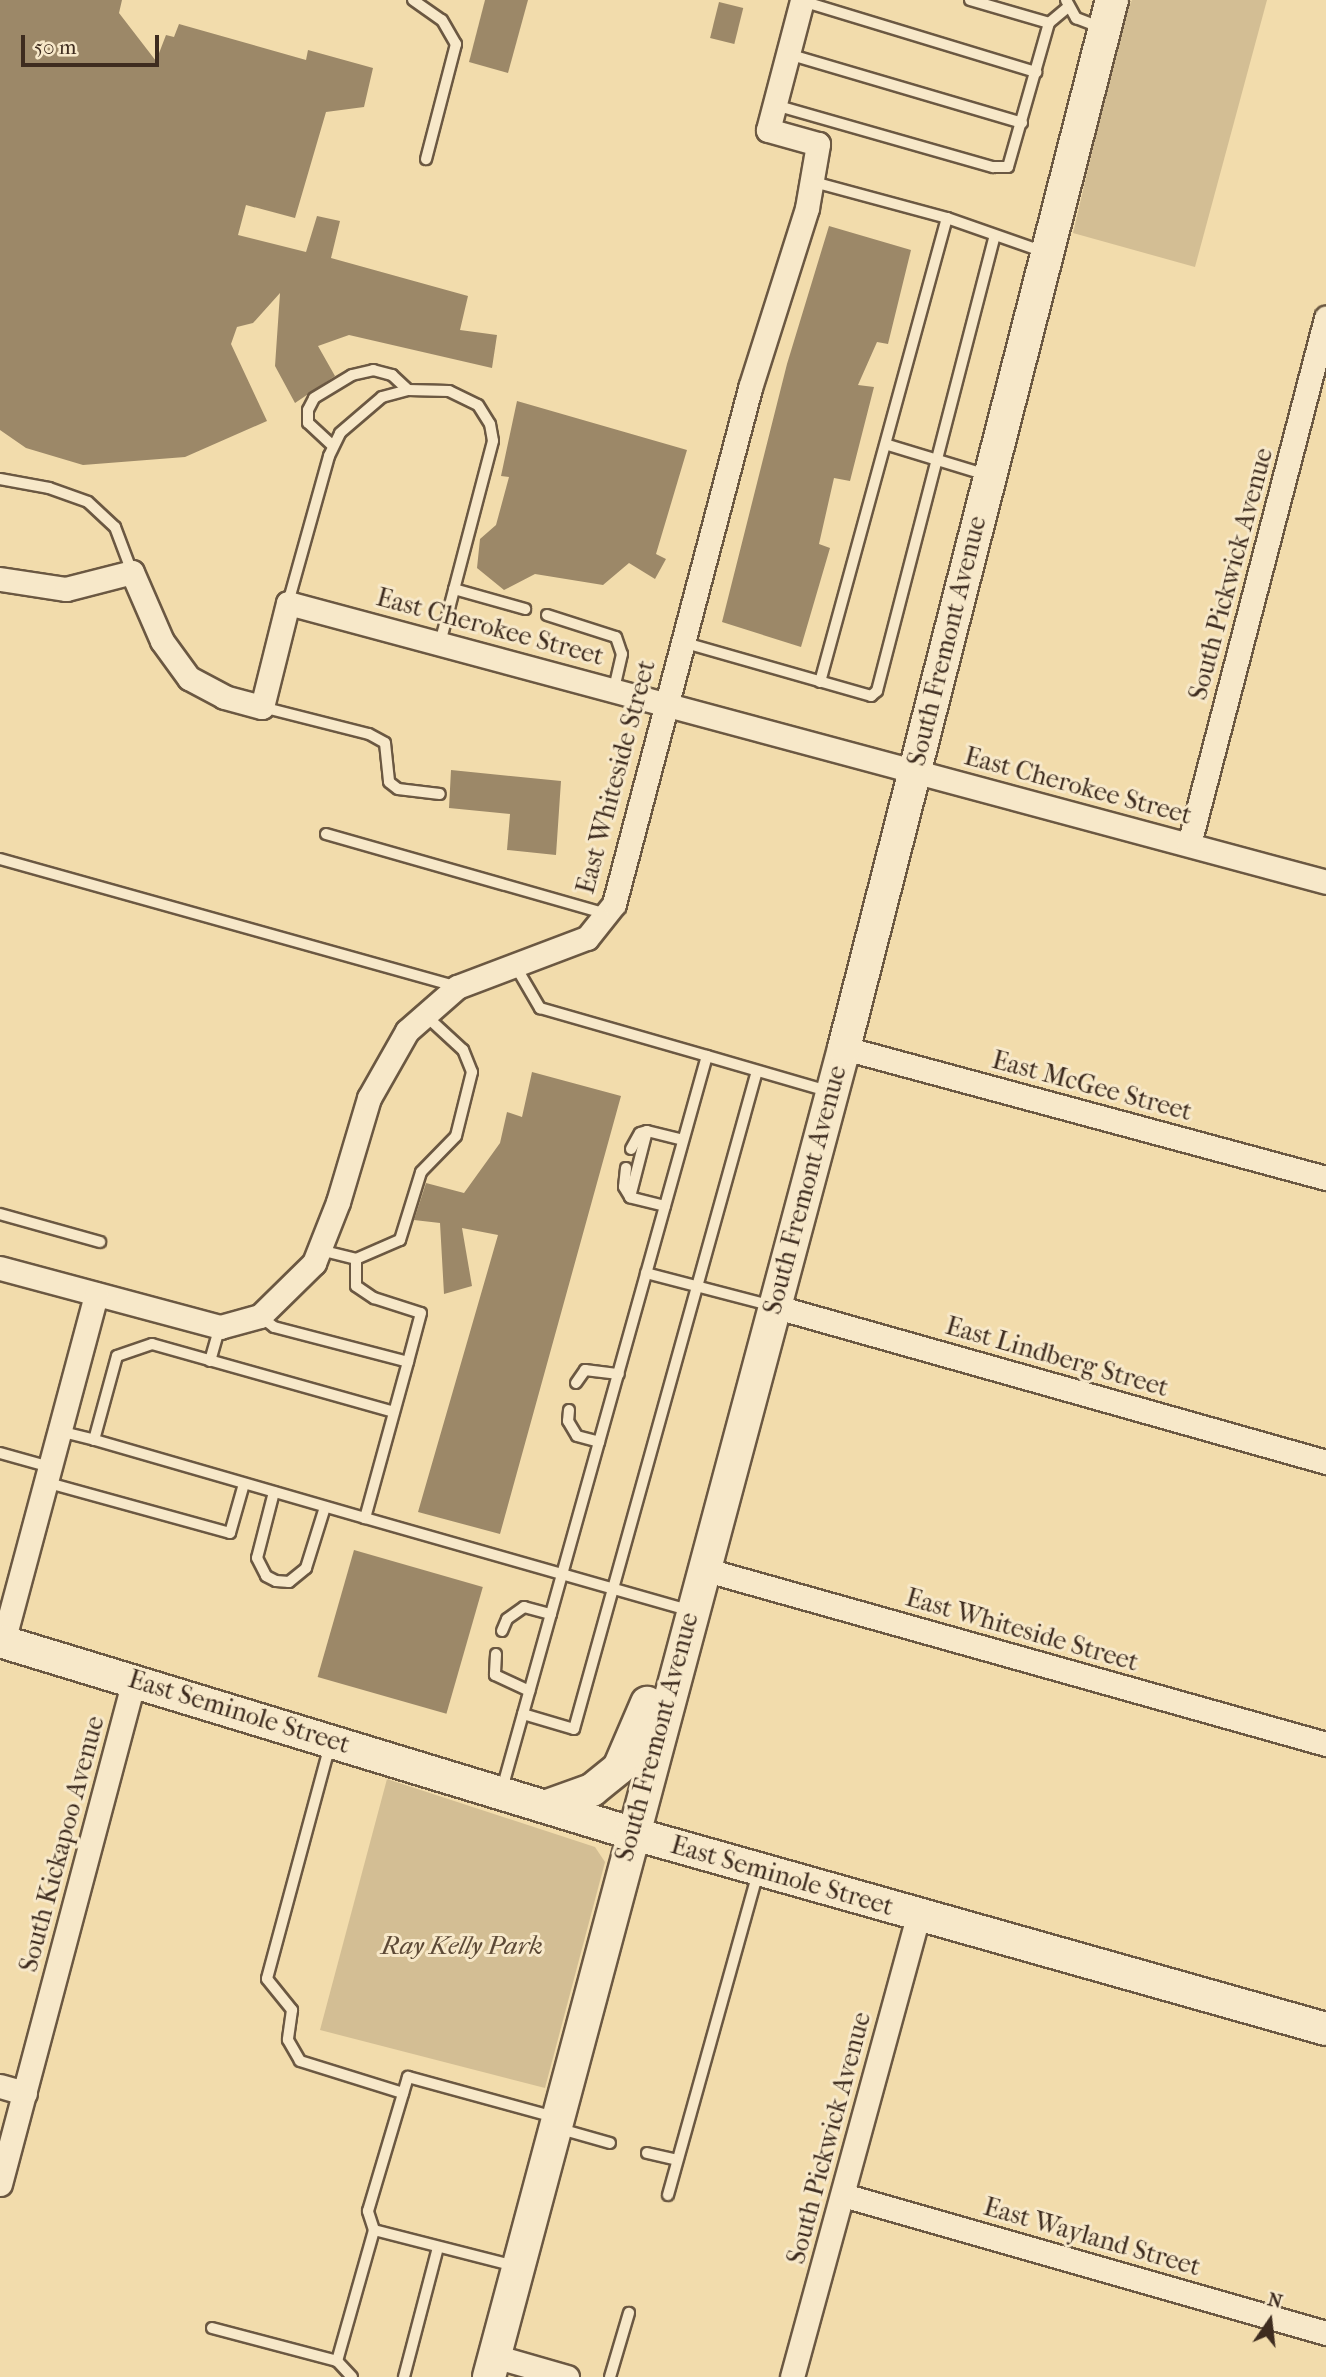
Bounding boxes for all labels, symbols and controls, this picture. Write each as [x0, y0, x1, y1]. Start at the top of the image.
scale bar [24, 21, 163, 65]
text: 50 m [34, 35, 77, 59]
street label: South Pickwick Avenue [1182, 445, 1280, 703]
street label: South Fremont Avenue [901, 513, 993, 769]
street label: East Cherokee Street [373, 582, 607, 672]
street label: East Whiteside Street [570, 657, 662, 897]
street label: East Cherokee Street [961, 741, 1195, 831]
street label: East McGee Street [989, 1044, 1195, 1128]
street label: South Fremont Avenue [757, 1062, 853, 1318]
street label: East Lindberg Street [942, 1310, 1172, 1404]
street label: East Whiteside Street [902, 1582, 1142, 1678]
street label: South Fremont Avenue [609, 1609, 705, 1865]
street label: East Seminole Street [125, 1663, 353, 1761]
street label: South Kickapoo Avenue [13, 1713, 111, 1975]
street label: East Seminole Street [667, 1829, 897, 1923]
park label: Ray Kelly Park [381, 1930, 543, 1962]
street label: South Pickwick Avenue [780, 2009, 878, 2267]
street label: East Wayland Street [980, 2191, 1204, 2283]
north arrow [1235, 2286, 1305, 2356]
text: N [1265, 2288, 1285, 2313]

